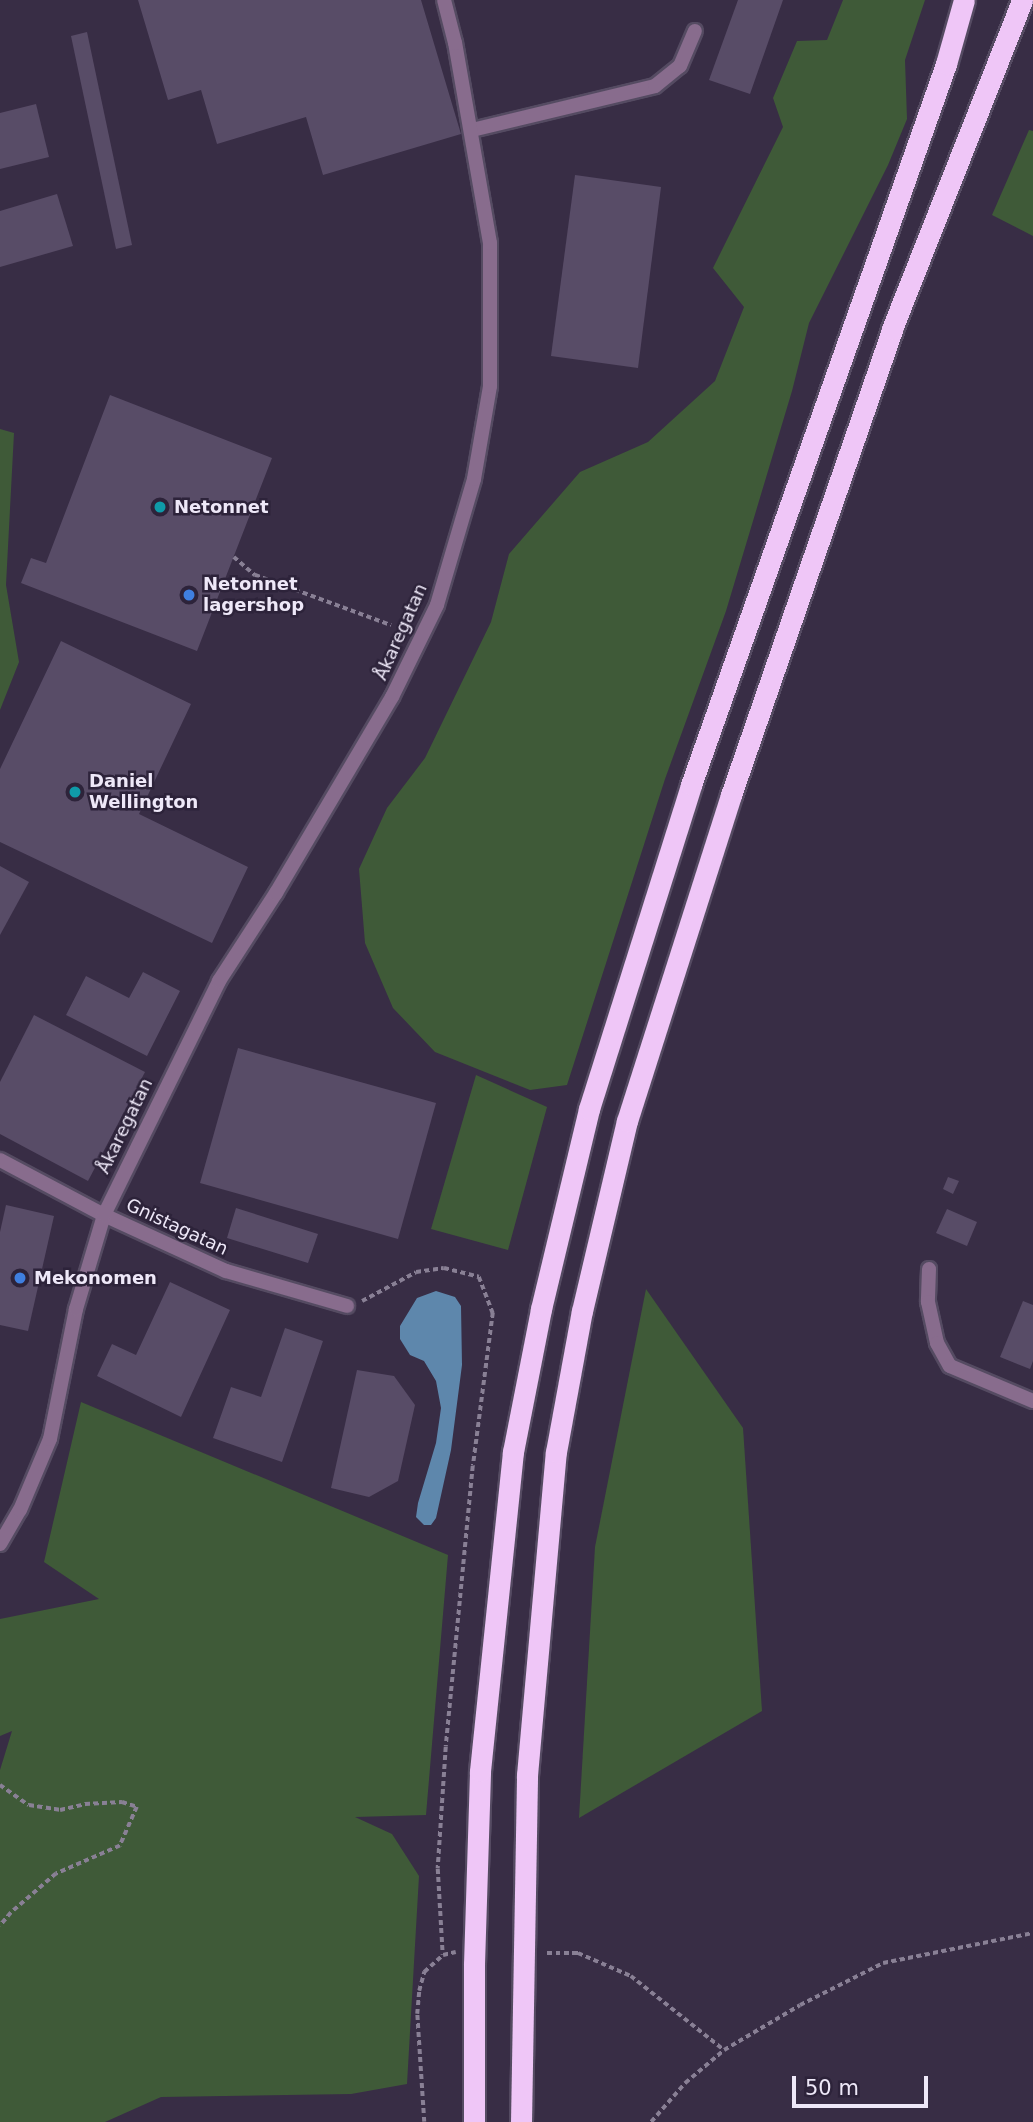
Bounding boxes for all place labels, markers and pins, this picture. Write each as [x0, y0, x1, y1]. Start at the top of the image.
place label: Netonnet [174, 496, 269, 518]
marker: Netonnet [152, 499, 168, 515]
place label: Netonnet lagershop [203, 574, 304, 616]
marker: Netonnet lagershop [181, 587, 197, 603]
place label: Daniel Wellington [89, 771, 198, 814]
marker: Daniel Wellington [67, 784, 83, 800]
place label: Mekonomen [34, 1267, 157, 1289]
marker: Mekonomen [12, 1270, 28, 1286]

